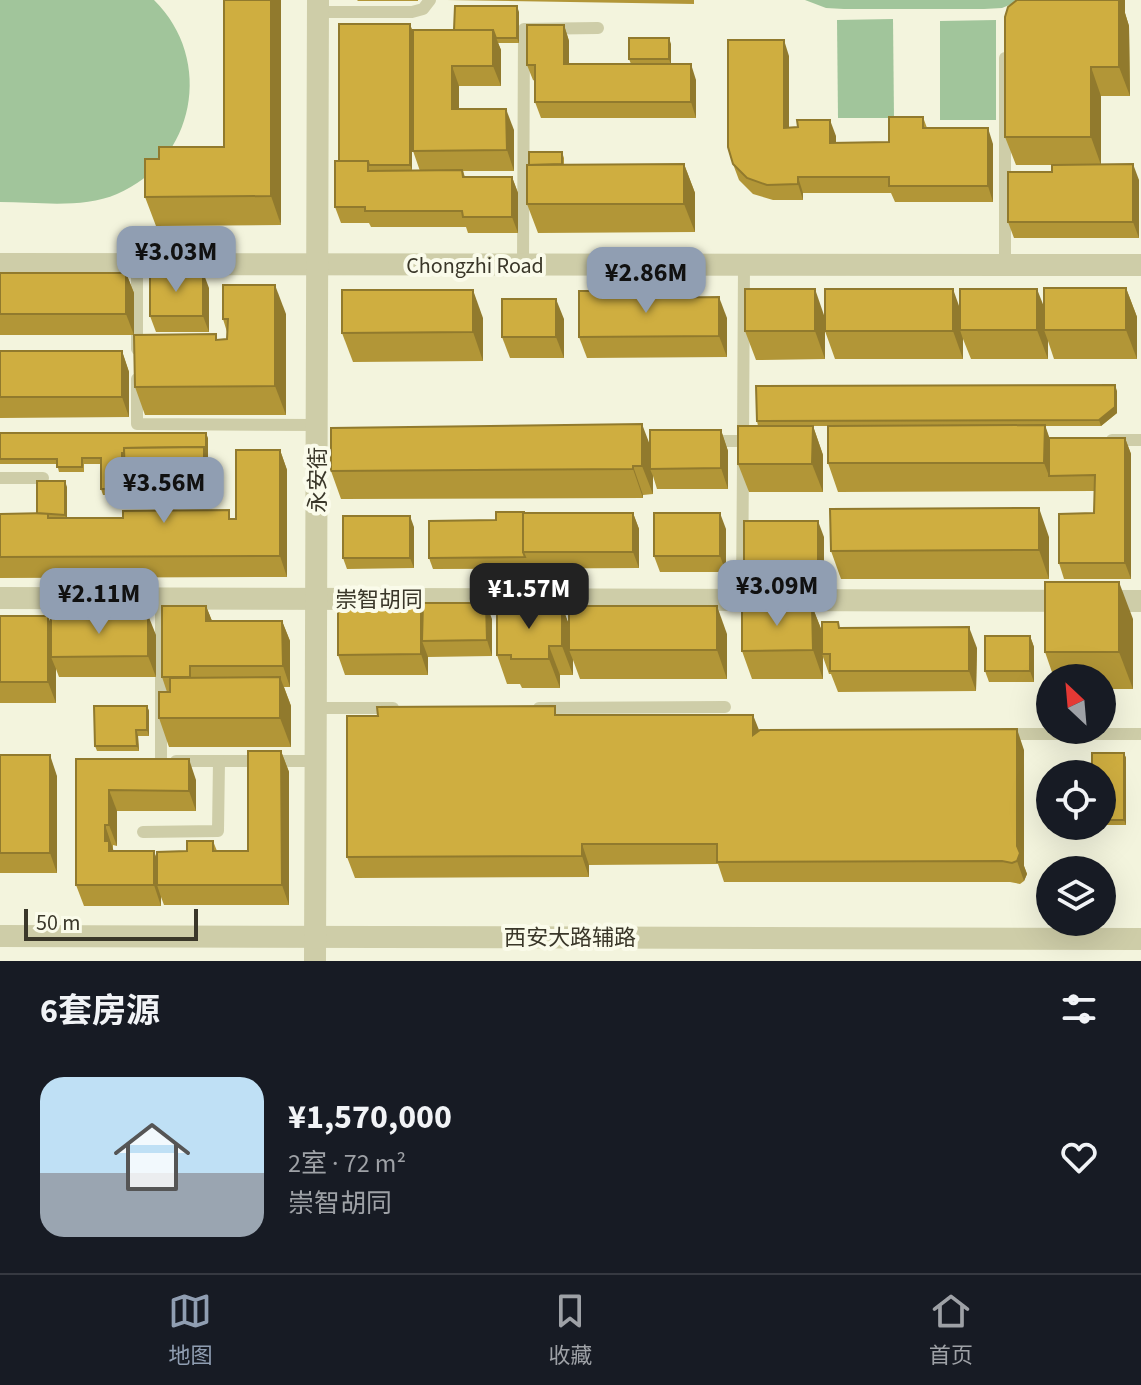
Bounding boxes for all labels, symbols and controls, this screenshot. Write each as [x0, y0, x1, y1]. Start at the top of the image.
pin: ¥3.03M [111, 226, 241, 294]
text: ¥3.03M [135, 233, 217, 270]
pin: ¥2.86M [581, 247, 711, 315]
street label: Chongzhi Road [406, 250, 544, 282]
text: ¥2.86M [605, 254, 687, 291]
street label: 永安街 [302, 447, 334, 513]
pin: ¥3.56M [99, 457, 229, 525]
text: ¥3.56M [123, 464, 205, 501]
pin: ¥3.09M [712, 560, 842, 628]
pin: ¥1.57M [464, 563, 594, 631]
text: ¥3.09M [736, 567, 818, 604]
pin: ¥2.11M [34, 568, 164, 636]
text: ¥1.57M [488, 570, 570, 607]
text: ¥2.11M [58, 575, 140, 612]
street label: 崇智胡同 [335, 584, 423, 616]
north arrow [1036, 664, 1116, 744]
map controls [1036, 664, 1116, 936]
button: locate [1036, 760, 1116, 840]
button: layers [1036, 856, 1116, 936]
scale bar [24, 905, 198, 941]
text: 50 m [36, 907, 81, 939]
street label: 西安大路辅路 [504, 922, 636, 954]
text: 6套房源 [40, 987, 160, 1036]
icon: filters [1057, 987, 1101, 1031]
text: ¥1,570,000 [288, 1093, 452, 1142]
icon: home [104, 1109, 200, 1205]
icon: heart [1057, 1135, 1101, 1179]
text: 2室 · 72 m² [288, 1145, 406, 1182]
text: 崇智胡同 [288, 1185, 392, 1222]
tab: 地图 [168, 1289, 212, 1372]
tab: 收藏 [548, 1289, 593, 1372]
tab: 首页 [929, 1289, 973, 1372]

